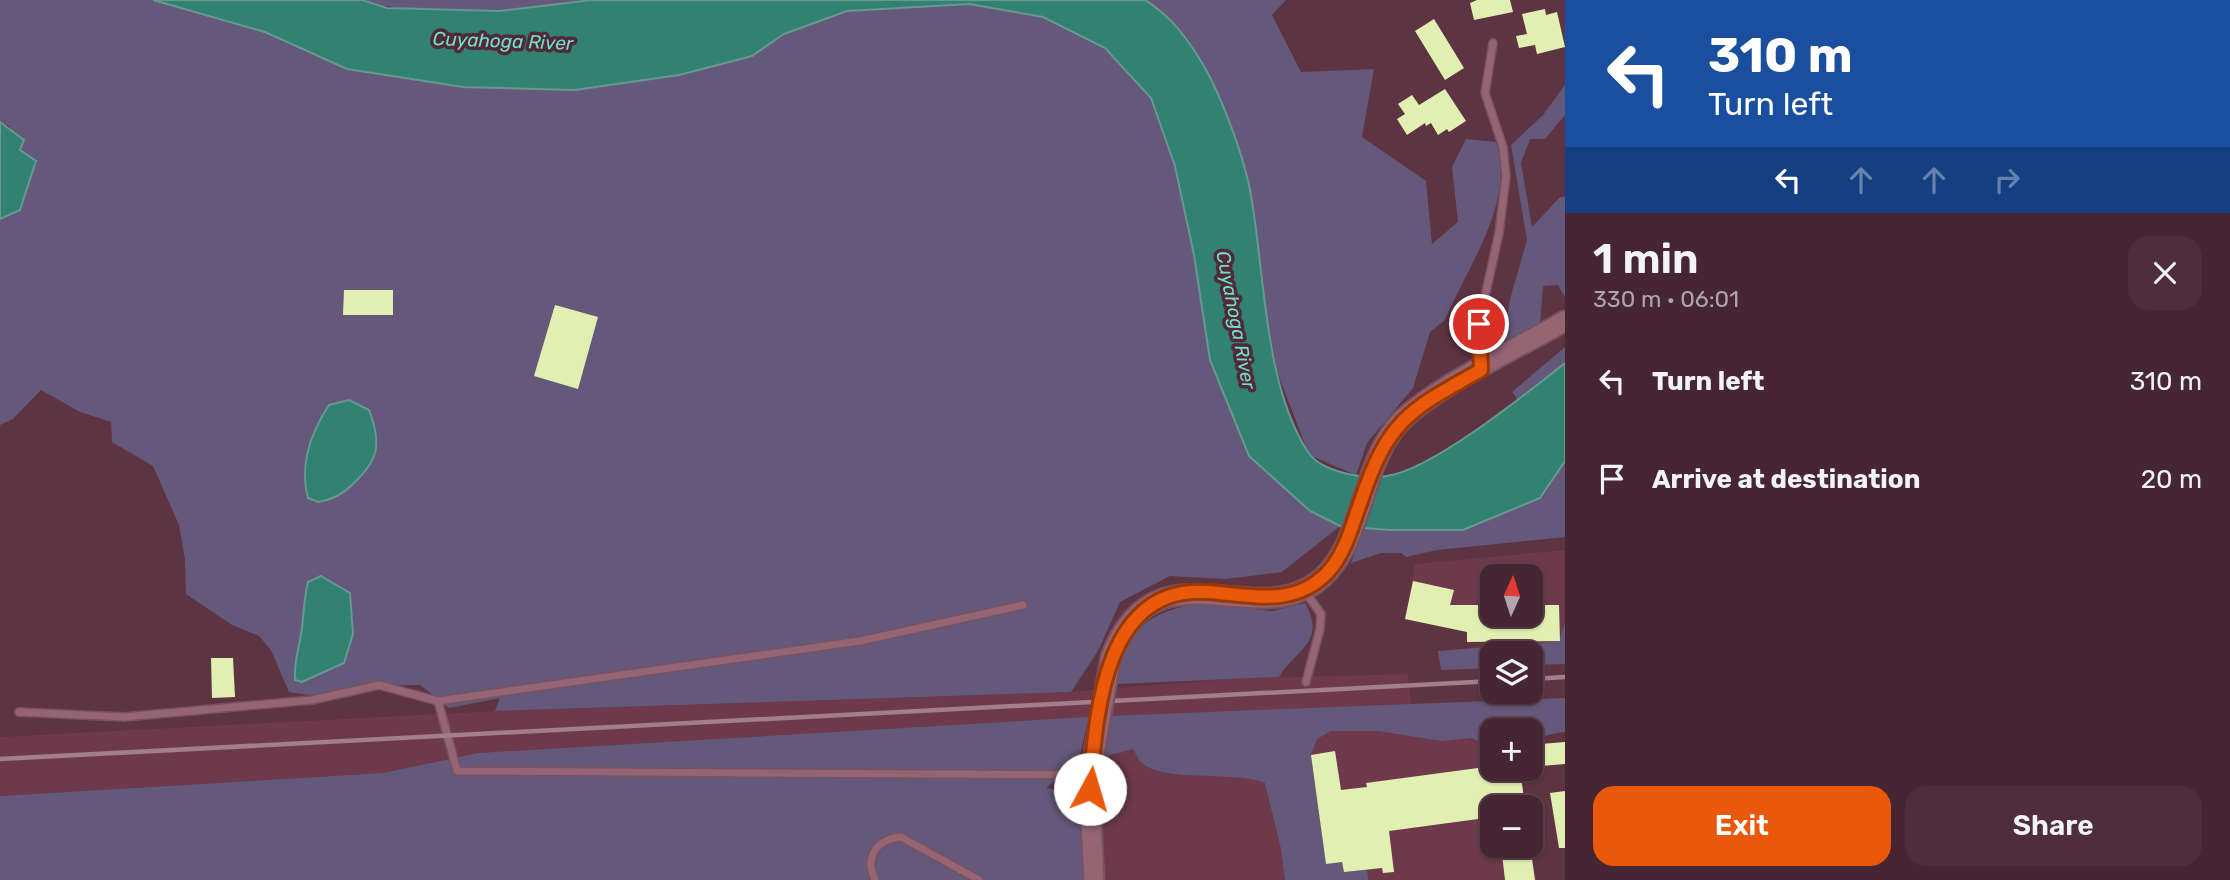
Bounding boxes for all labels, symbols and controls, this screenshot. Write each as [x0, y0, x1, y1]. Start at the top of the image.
text: 310 m [1708, 26, 1853, 84]
water label: Cuyahoga River [432, 27, 574, 55]
icon: left [1593, 28, 1684, 119]
text: Turn left [1708, 85, 1833, 123]
icon: left [1769, 161, 1807, 199]
icon: ahead [1842, 161, 1880, 199]
icon: ahead [1915, 161, 1953, 199]
icon: right [1988, 161, 2026, 199]
text: 1 min [1593, 234, 1699, 284]
button: close [2128, 236, 2202, 310]
water label: Cuyahoga River [1211, 249, 1261, 392]
text: 330 m · 06:01 [1593, 285, 1739, 313]
pin [1449, 294, 1509, 354]
icon: arrive [1460, 305, 1498, 343]
icon: left [1593, 362, 1631, 400]
text: Turn left [1652, 366, 1764, 397]
text: 310 m [2130, 366, 2202, 397]
icon: arrive [1593, 460, 1631, 498]
text: Arrive at destination [1652, 464, 1920, 495]
text: 20 m [2141, 464, 2202, 495]
north arrow [1480, 564, 1544, 626]
map controls [1480, 564, 1543, 858]
button: layers [1480, 641, 1543, 704]
button: + [1480, 718, 1543, 781]
position arrow [1053, 752, 1127, 826]
button: Exit [1593, 786, 1891, 866]
button: Share [1905, 786, 2202, 866]
button: − [1480, 795, 1543, 858]

